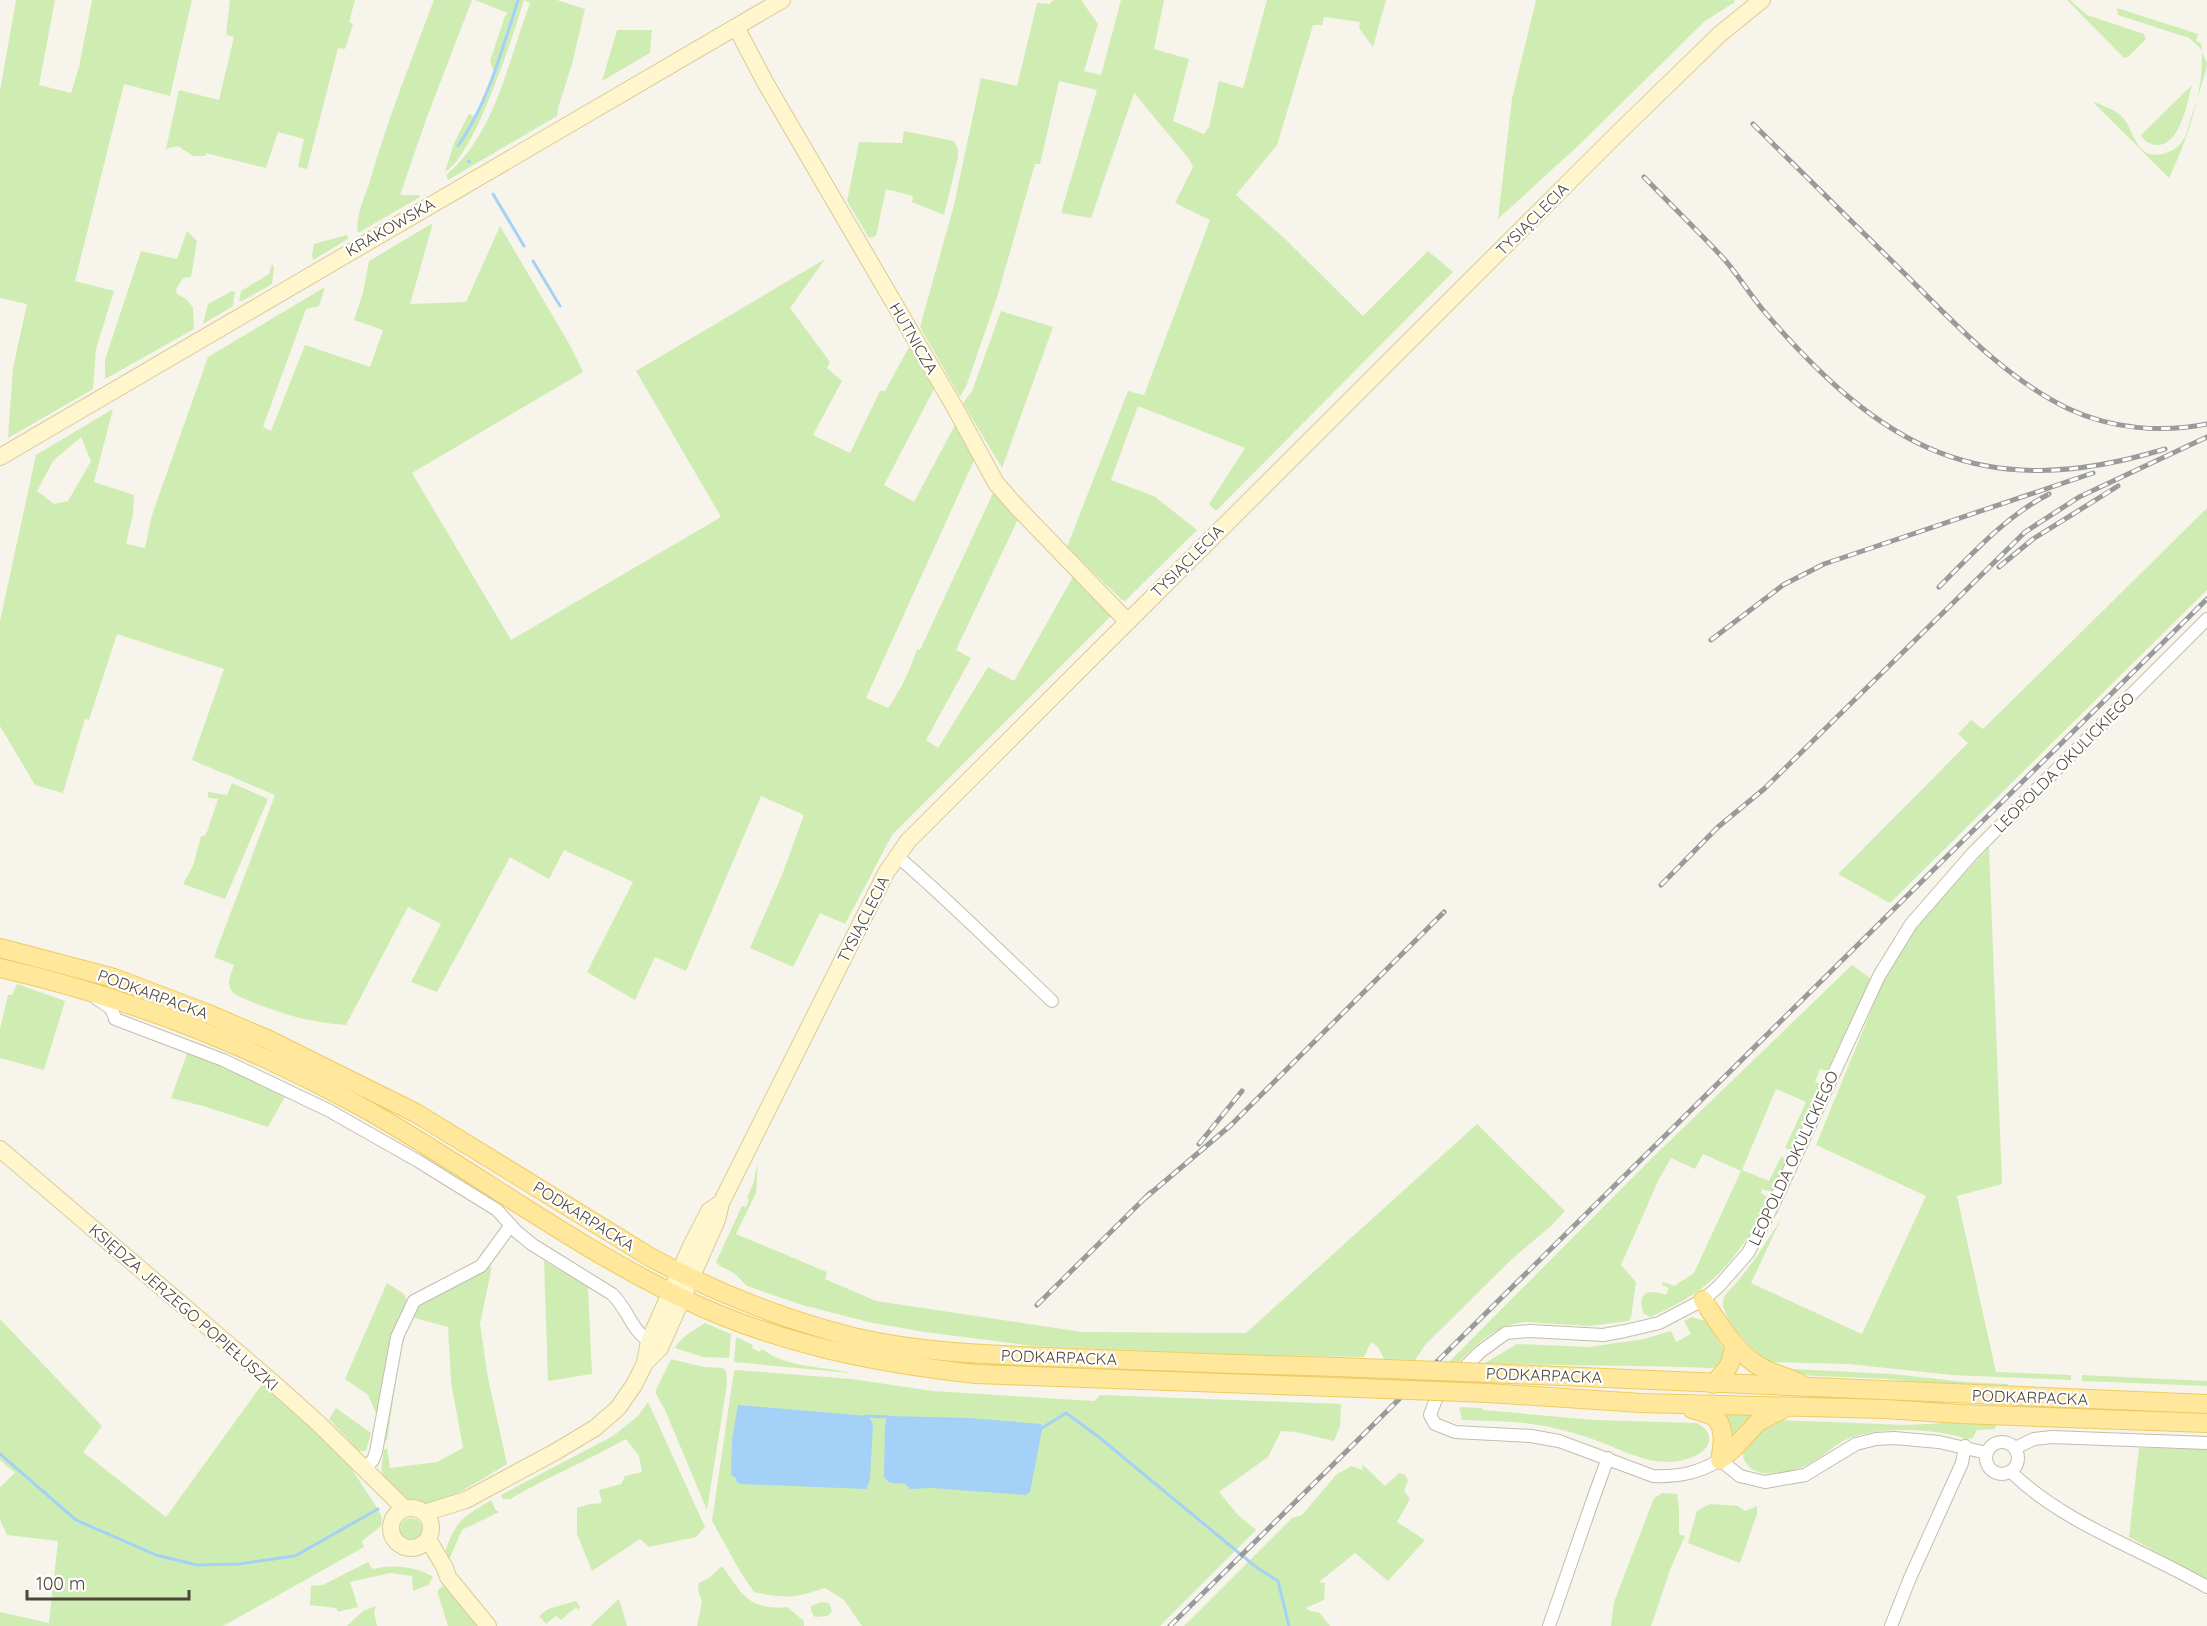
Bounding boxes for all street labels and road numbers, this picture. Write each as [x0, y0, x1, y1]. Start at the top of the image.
street label: TYSIĄCLECIA [1491, 178, 1573, 260]
street label: KRAKOWSKA [342, 193, 438, 261]
street label: HUTNICZA [885, 299, 943, 377]
street label: TYSIĄCLECIA [1146, 520, 1228, 602]
street label: LEOPOLDA OKULICKIEGO [1989, 687, 2139, 837]
street label: TYSIĄCLECIA [833, 872, 893, 966]
street label: PODKARPACKA [95, 965, 211, 1023]
street label: LEOPOLDA OKULICKIEGO [1744, 1067, 1842, 1249]
street label: PODKARPACKA [530, 1177, 638, 1255]
street label: KSIĘDZA JERZEGO POPIEŁUSZKI [85, 1219, 283, 1395]
street label: PODKARPACKA [1001, 1345, 1117, 1369]
street label: PODKARPACKA [1486, 1363, 1602, 1387]
street label: PODKARPACKA [1972, 1385, 2088, 1409]

